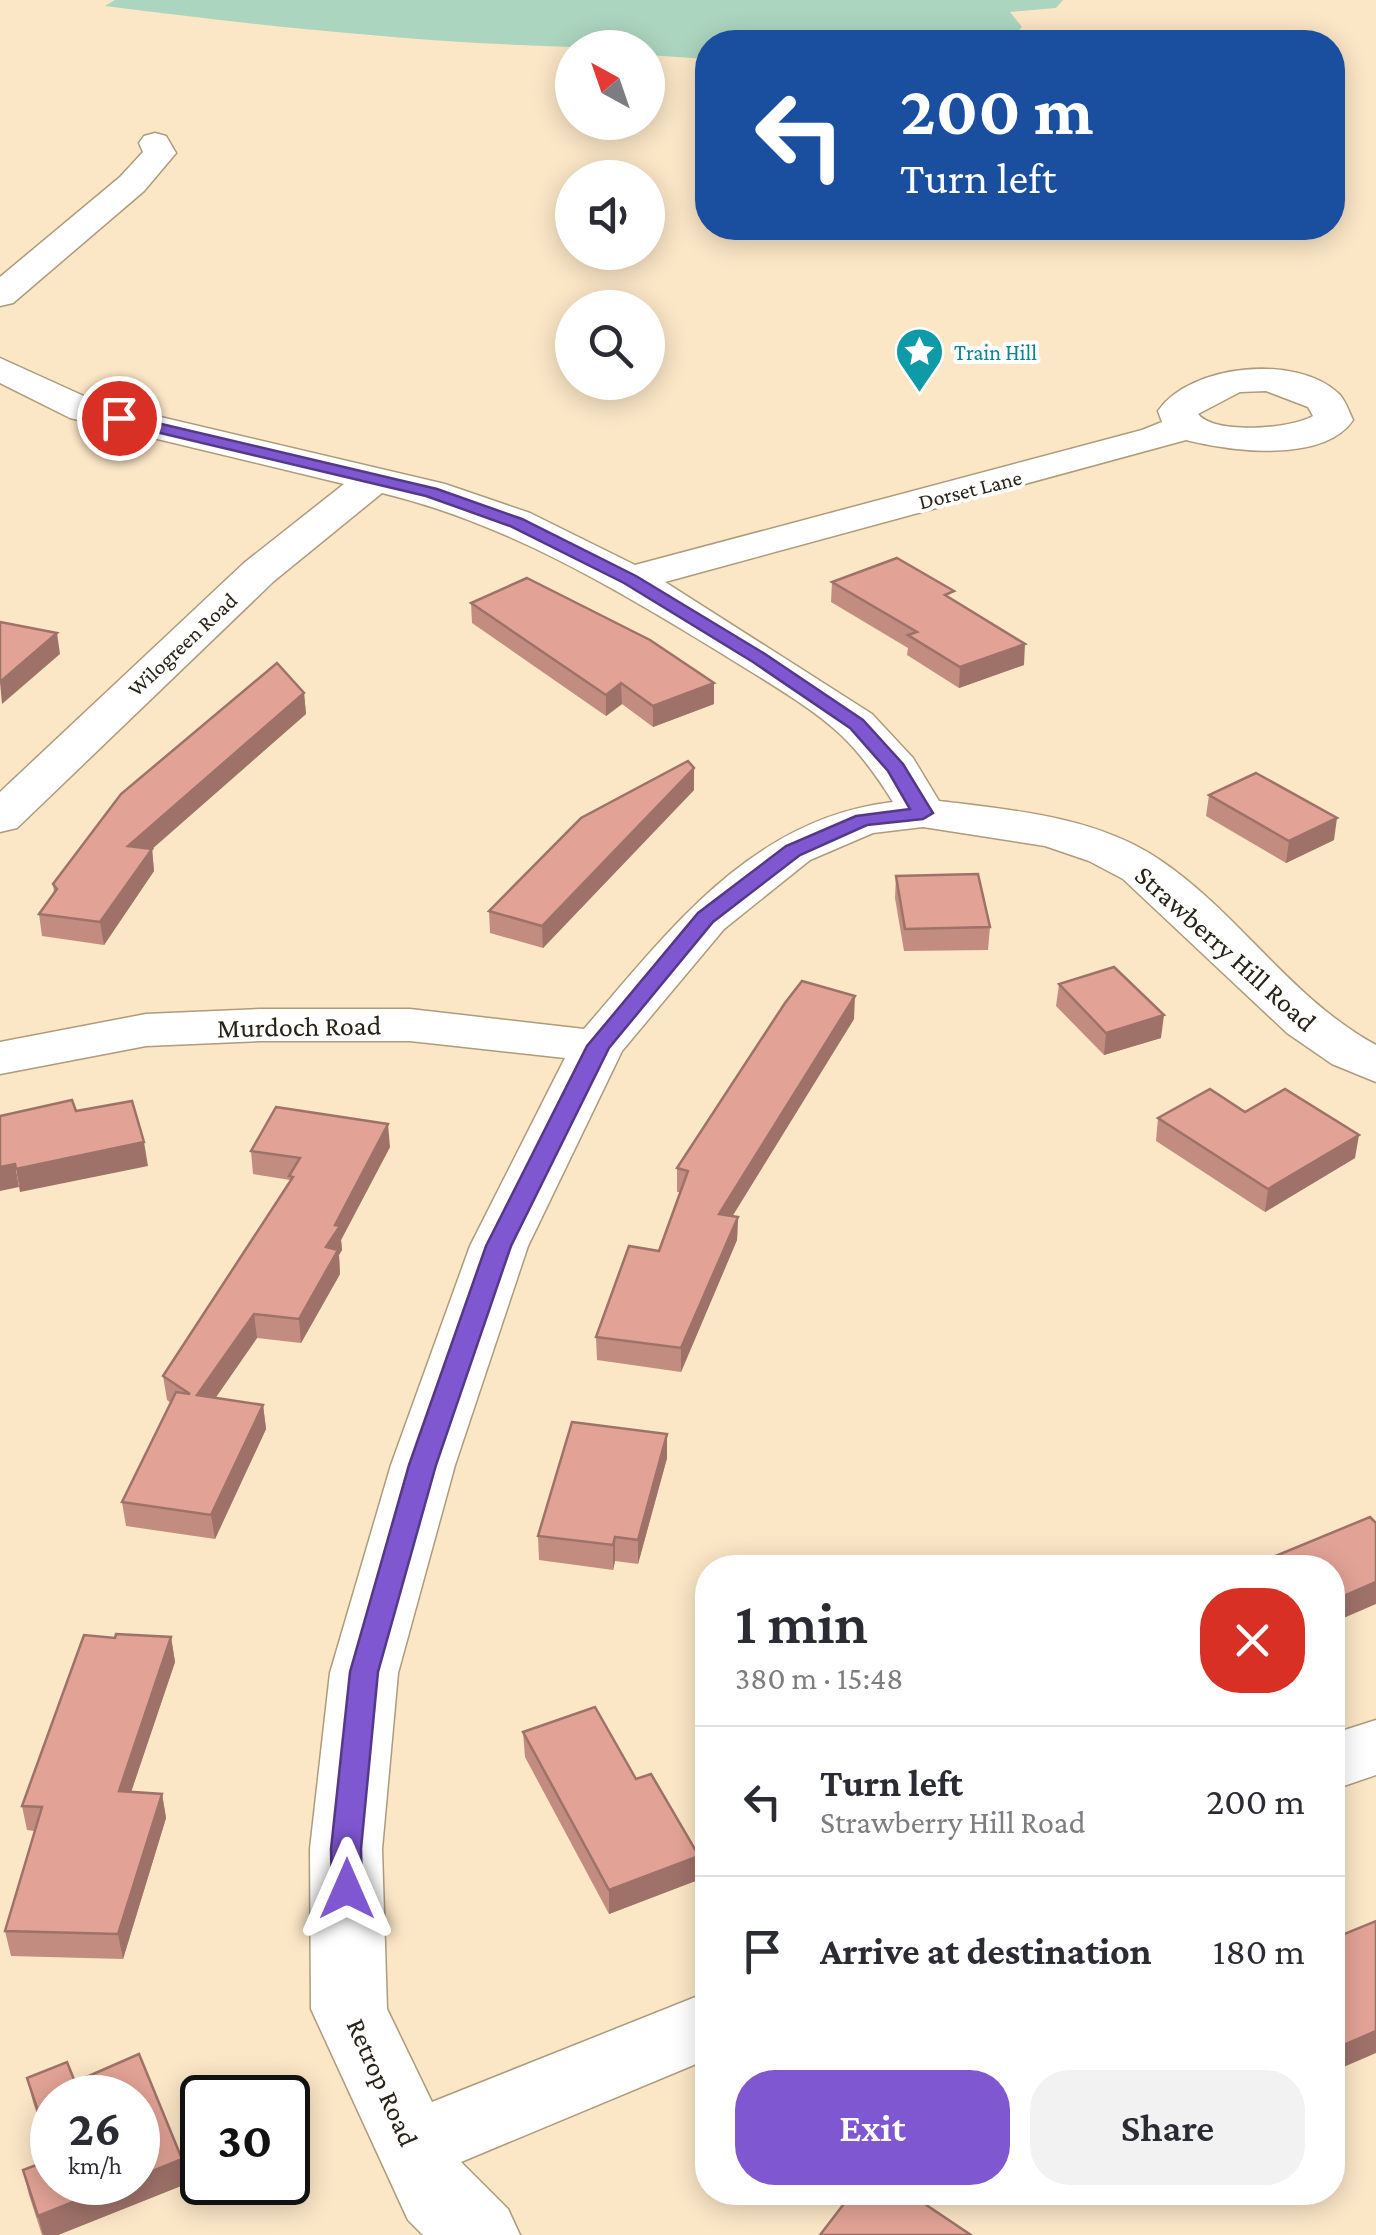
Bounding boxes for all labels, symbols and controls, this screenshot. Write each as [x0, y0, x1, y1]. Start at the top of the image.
north arrow [555, 30, 665, 140]
map controls [555, 30, 665, 400]
icon: left [735, 70, 865, 200]
text: 200 m [900, 71, 1093, 149]
text: Turn left [900, 153, 1057, 203]
button: sound [555, 160, 665, 270]
button: search [555, 290, 665, 400]
place icon: Train Hill [893, 326, 945, 394]
place label: Train Hill [954, 340, 1037, 365]
pin [77, 376, 162, 461]
icon: arrive [92, 391, 147, 446]
street label: Dorset Lane [916, 465, 1024, 514]
street label: Wilogreen Road [123, 587, 242, 701]
street label: Strawberry Hill Road [1129, 859, 1323, 1038]
street label: Murdoch Road [216, 1010, 382, 1043]
button: close [1200, 1588, 1305, 1693]
text: 1 min [735, 1589, 868, 1656]
text: 380 m · 15:48 [735, 1660, 904, 1696]
text: Turn left [820, 1762, 963, 1804]
icon: left [735, 1774, 790, 1829]
text: 200 m [1206, 1780, 1305, 1822]
text: Strawberry Hill Road [820, 1804, 1085, 1840]
position arrow [295, 1837, 399, 1941]
icon: arrive [735, 1924, 790, 1979]
text: Arrive at destination [820, 1930, 1152, 1972]
text: 180 m [1213, 1930, 1305, 1972]
street label: Retrop Road [341, 2013, 425, 2151]
button: Exit [735, 2070, 1010, 2185]
button: Share [1030, 2070, 1305, 2185]
speed limit sign: 30 [180, 2075, 310, 2205]
text: 26 [69, 2100, 121, 2156]
text: km/h [68, 2152, 122, 2179]

